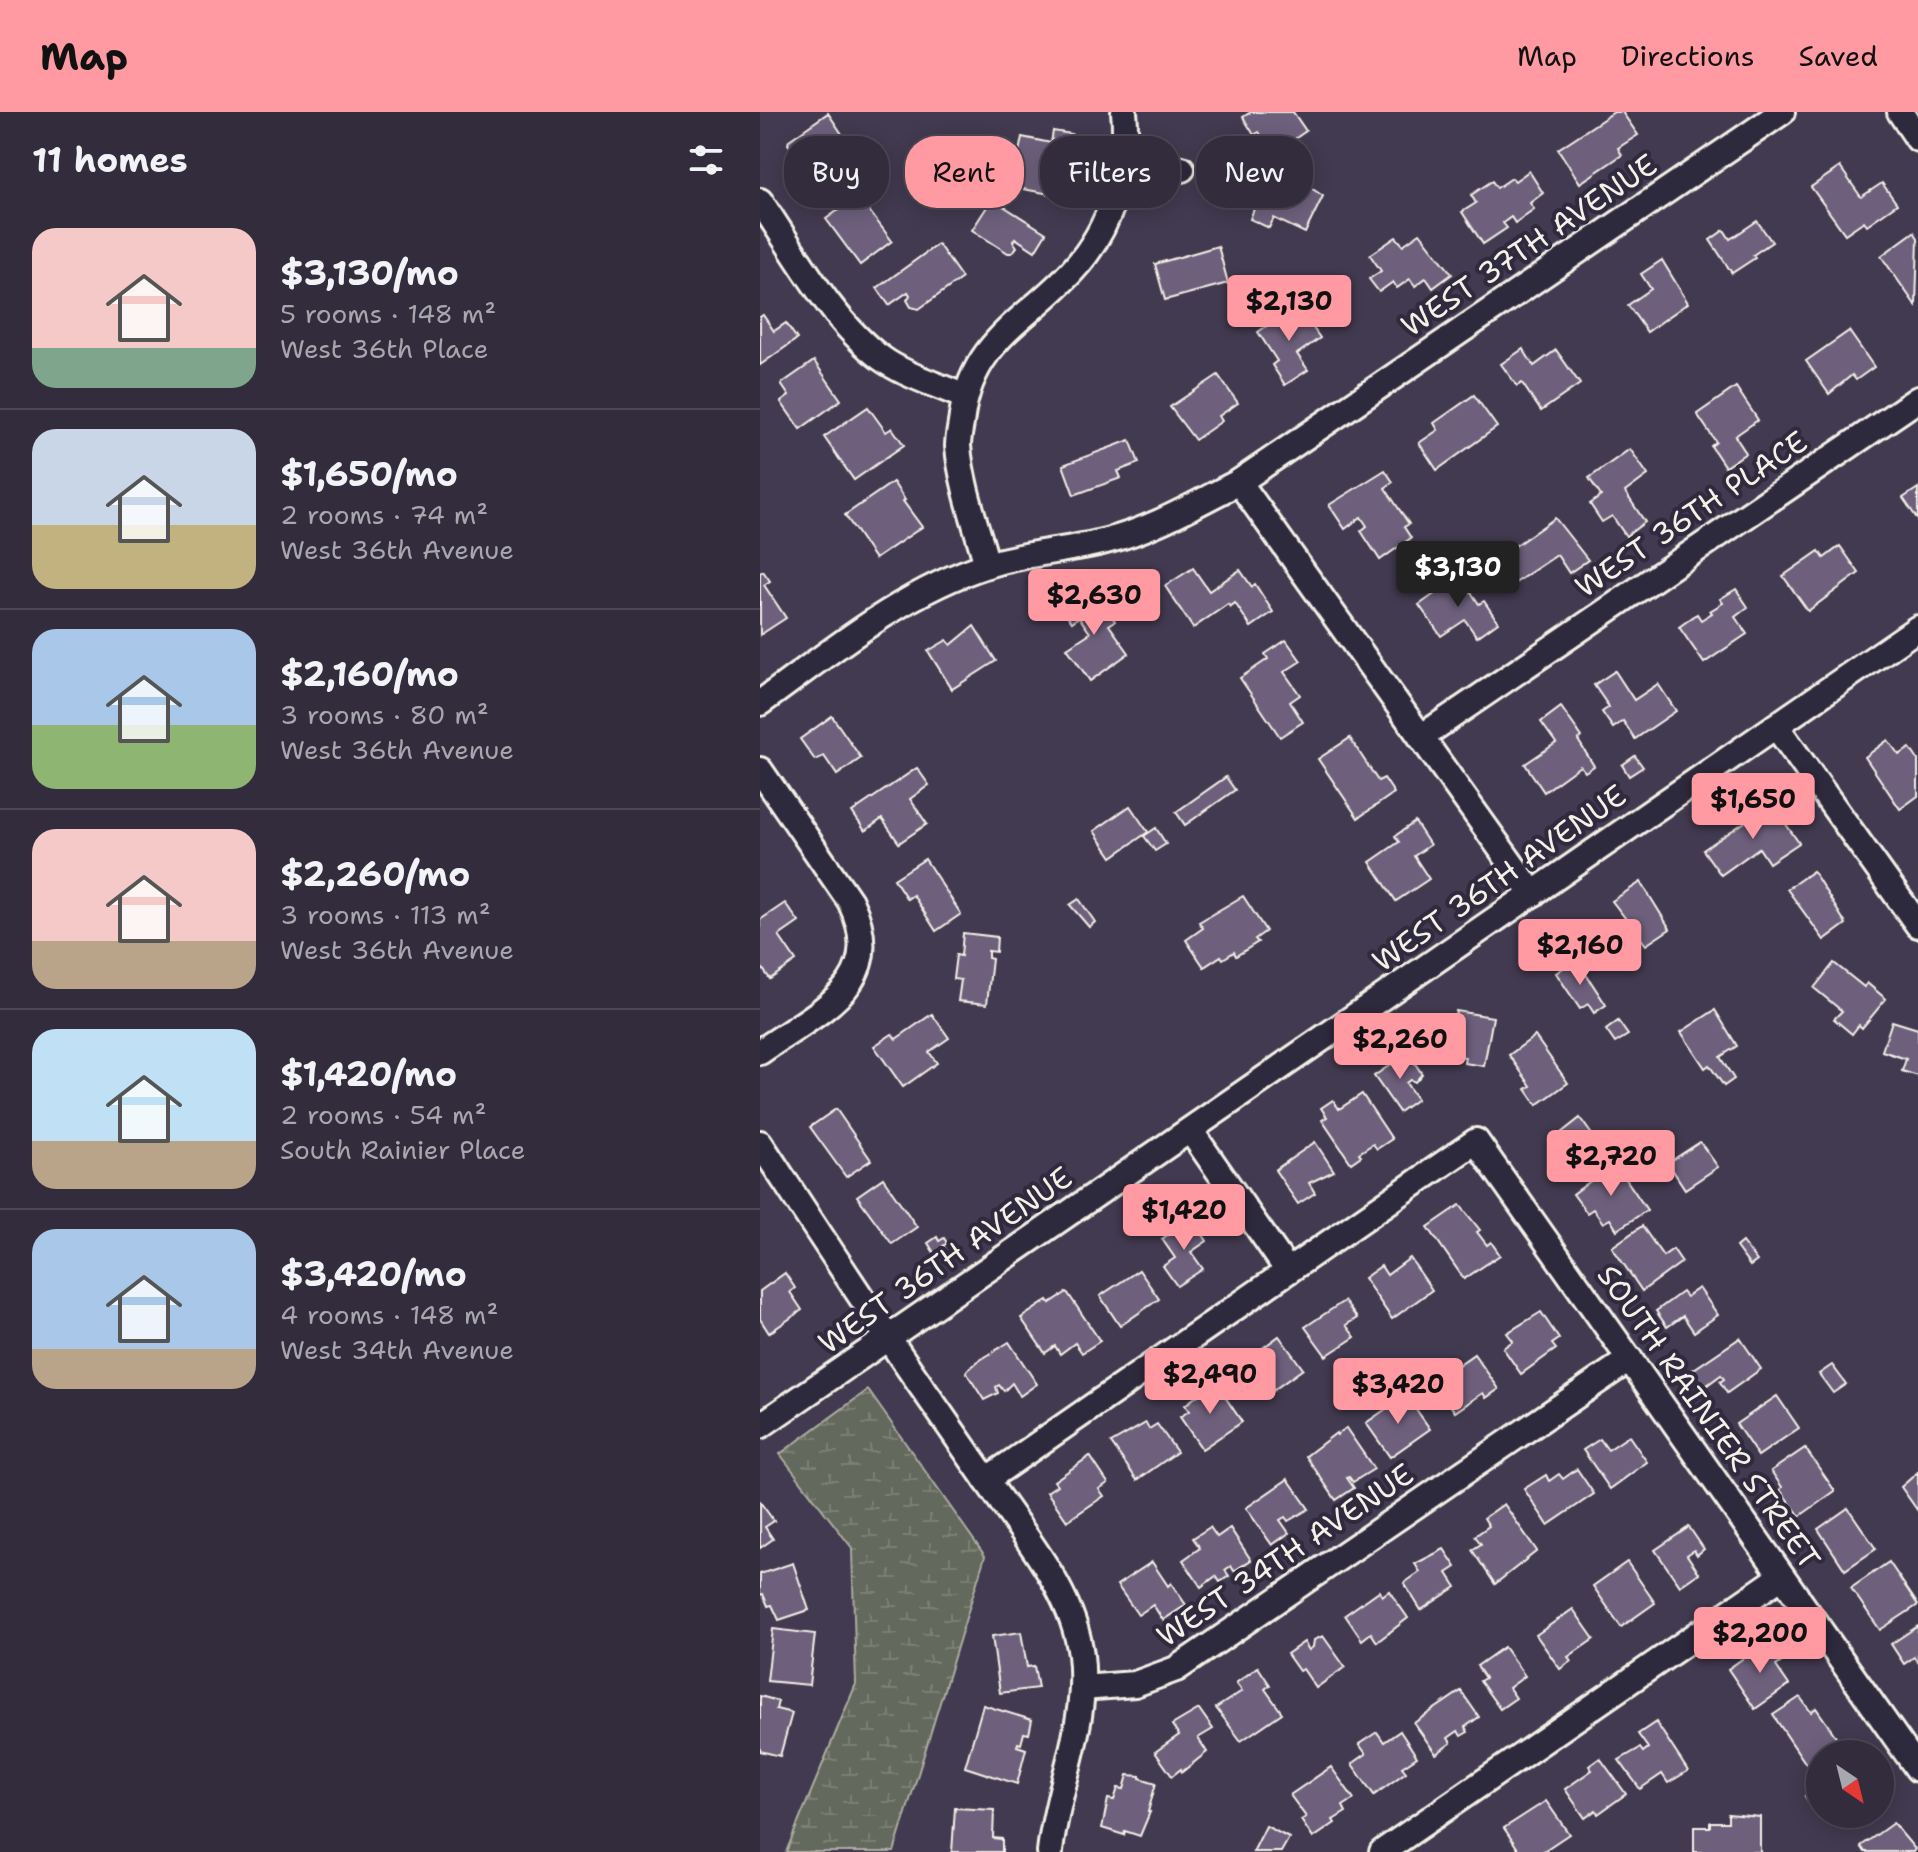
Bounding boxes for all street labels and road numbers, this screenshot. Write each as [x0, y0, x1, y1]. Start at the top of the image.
street label: WEST 37TH AVENUE [1393, 144, 1665, 346]
street label: WEST 36TH PLACE [1567, 421, 1815, 607]
street label: WEST 36TH AVENUE [1364, 775, 1634, 981]
street label: WEST 36TH AVENUE [810, 1157, 1080, 1363]
street label: SOUTH RAINIER STREET [1588, 1257, 1830, 1577]
street label: WEST 34TH AVENUE [1148, 1454, 1422, 1656]

